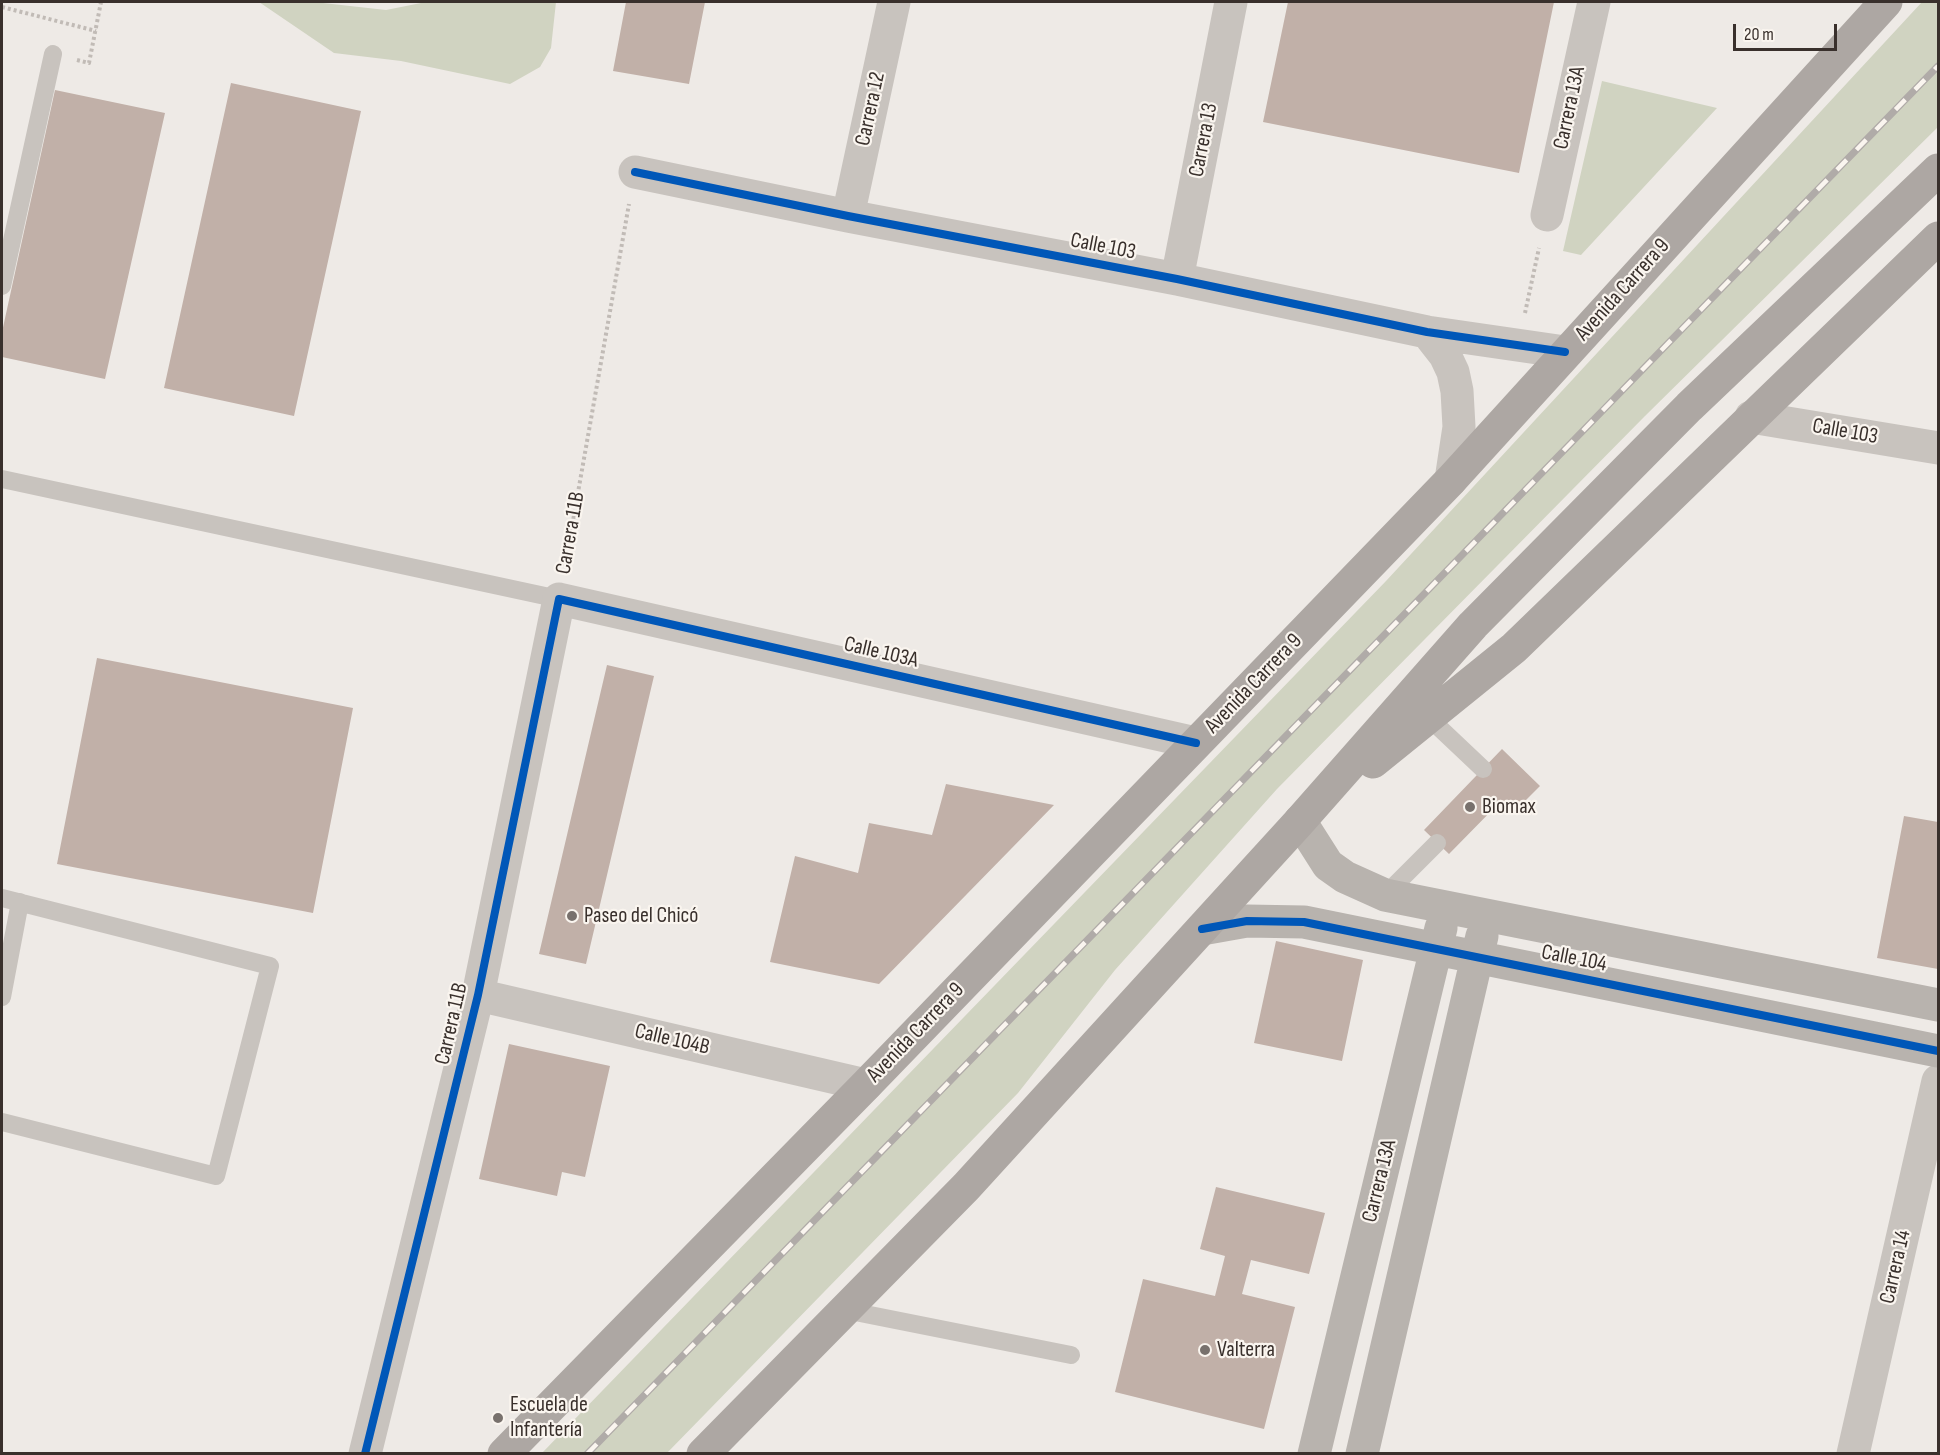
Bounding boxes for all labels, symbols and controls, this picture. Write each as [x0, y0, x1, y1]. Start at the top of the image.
scale bar [1736, 12, 1840, 50]
text: 20 m [1744, 24, 1774, 45]
street label: Carrera 13A [1548, 64, 1592, 152]
street label: Carrera 12 [850, 70, 892, 148]
street label: Carrera 13 [1184, 101, 1224, 179]
street label: Calle 103 [1068, 228, 1138, 266]
street label: Avenida Carrera 9 [1570, 233, 1676, 347]
street label: Calle 103 [1810, 413, 1880, 451]
street label: Carrera 11B [551, 490, 591, 576]
street label: Avenida Carrera 9 [1200, 629, 1308, 739]
street label: Calle 103A [841, 632, 921, 674]
place label: Biomax [1482, 794, 1536, 820]
marker: Biomax [1463, 800, 1477, 814]
place label: Paseo del Chicó [584, 903, 698, 929]
marker: Paseo del Chicó [565, 909, 579, 923]
street label: Calle 104 [1539, 940, 1609, 978]
street label: Avenida Carrera 9 [862, 978, 970, 1088]
street label: Carrera 11B [430, 981, 474, 1067]
street label: Calle 104B [632, 1019, 712, 1061]
street label: Carrera 13A [1357, 1137, 1403, 1225]
street label: Carrera 14 [1875, 1228, 1917, 1306]
place label: Valterra [1217, 1337, 1275, 1363]
marker: Valterra [1198, 1343, 1212, 1357]
place label: Escuela de Infantería [510, 1392, 588, 1444]
marker: Escuela de Infantería [491, 1411, 505, 1425]

